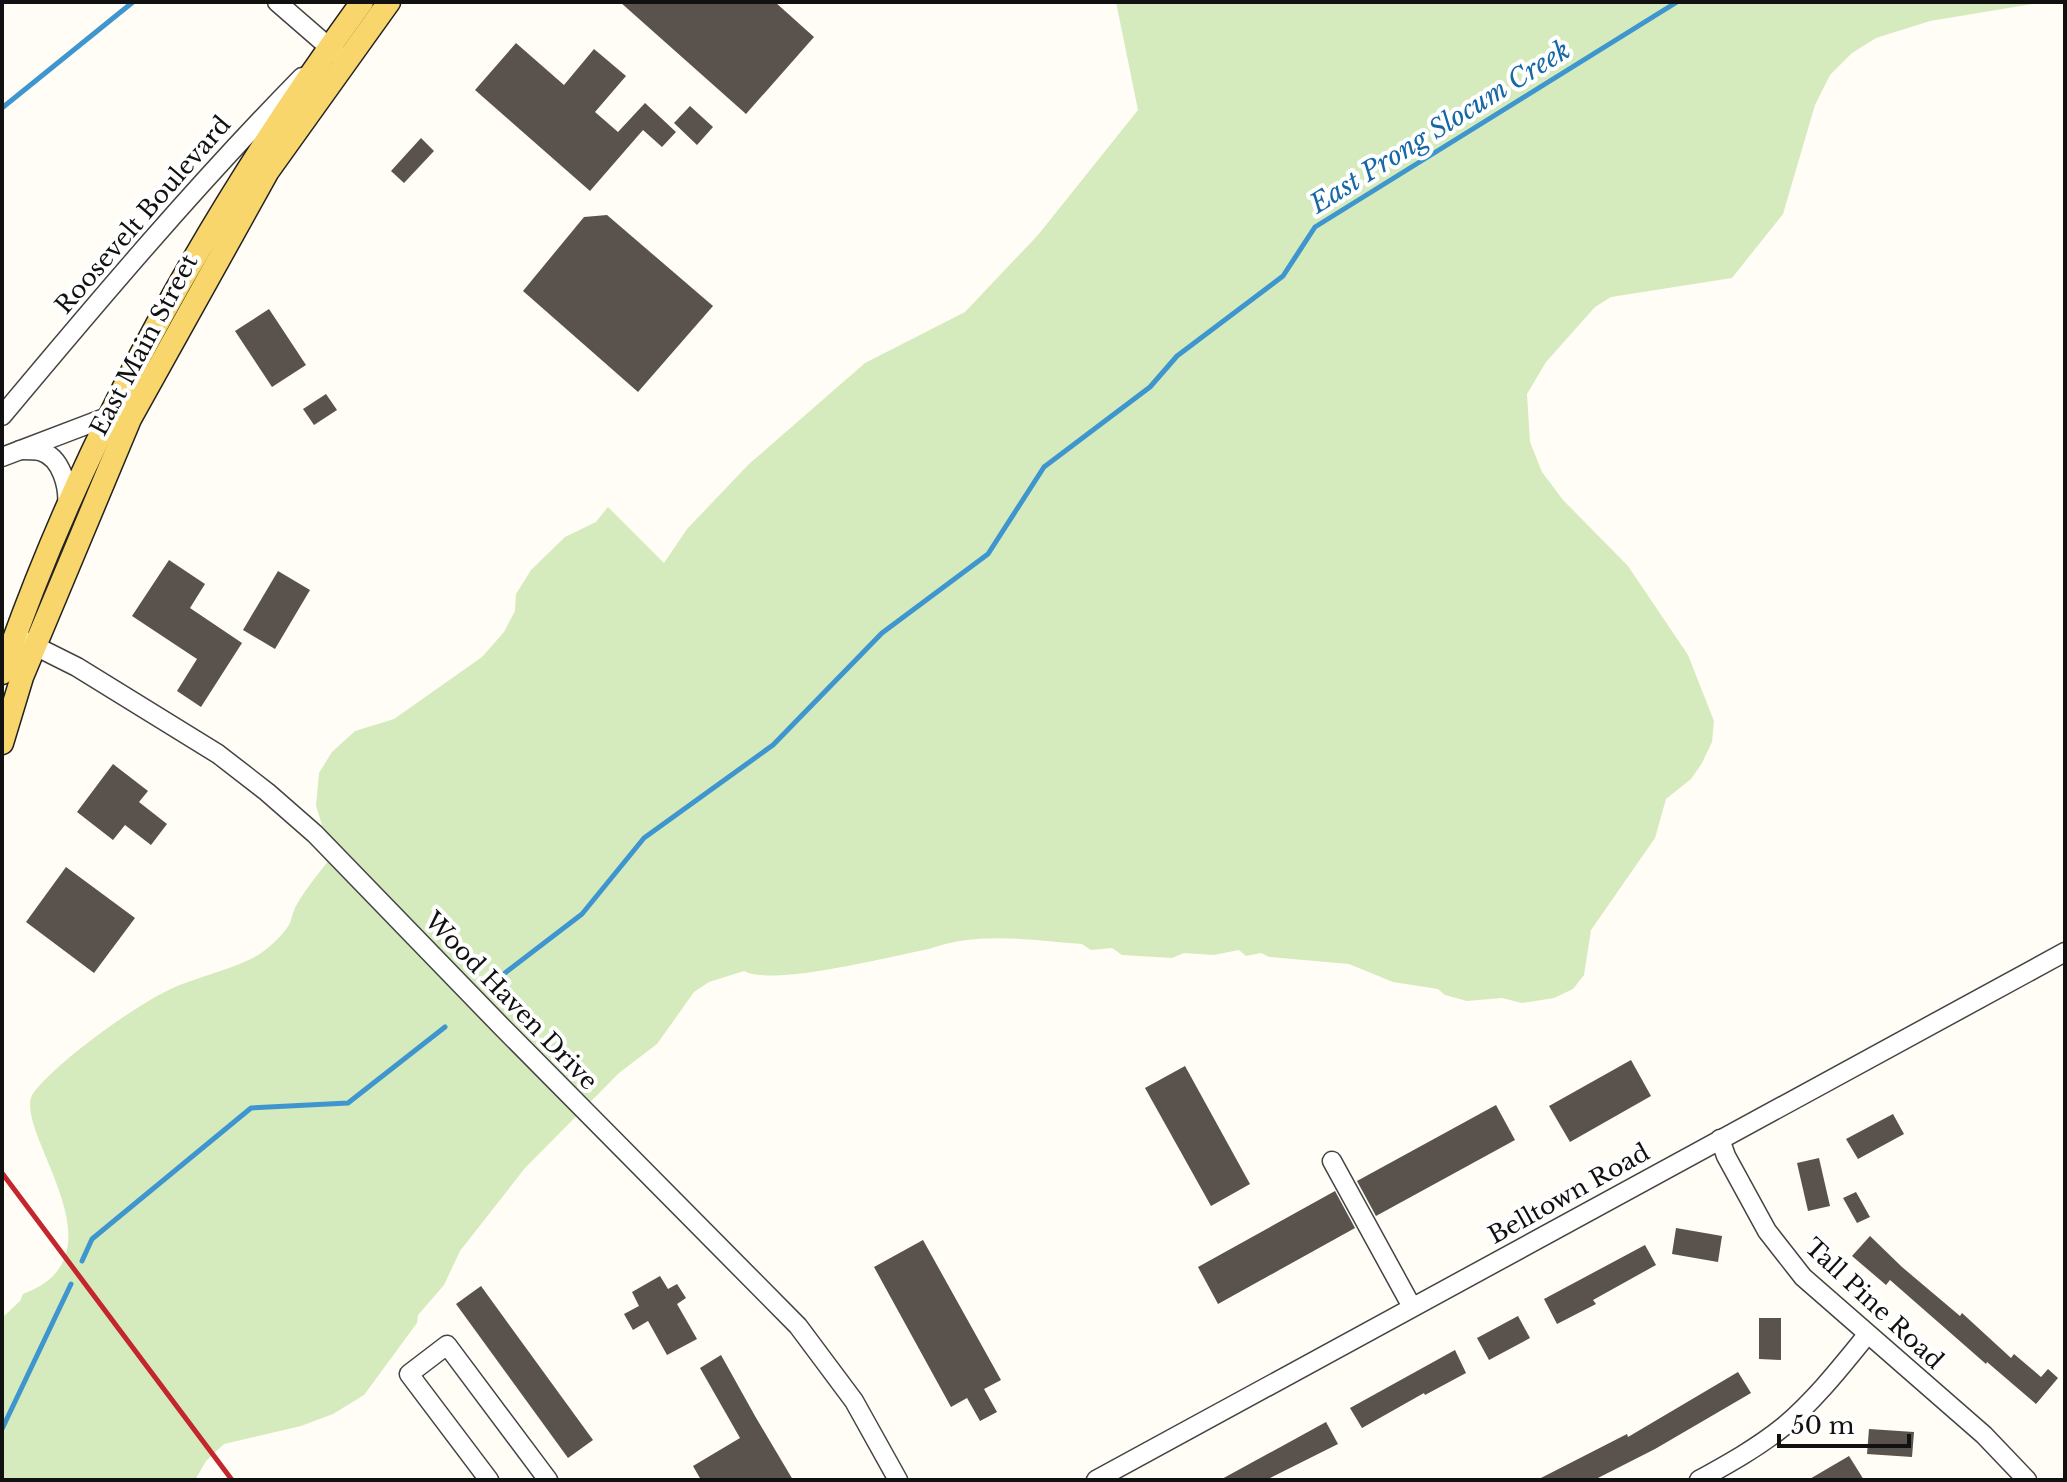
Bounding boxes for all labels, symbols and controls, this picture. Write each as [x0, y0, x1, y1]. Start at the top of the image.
water label: East Prong Slocum Creek [1303, 34, 1576, 221]
street label: Roosevelt Boulevard [49, 110, 236, 319]
street label: East Main Street [84, 249, 204, 440]
street label: Wood Haven Drive [418, 905, 604, 1096]
street label: Belltown Road [1483, 1137, 1654, 1250]
street label: Tall Pine Road [1799, 1232, 1949, 1375]
scale bar [1779, 1398, 1909, 1448]
text: 50 m [1791, 1411, 1855, 1440]

